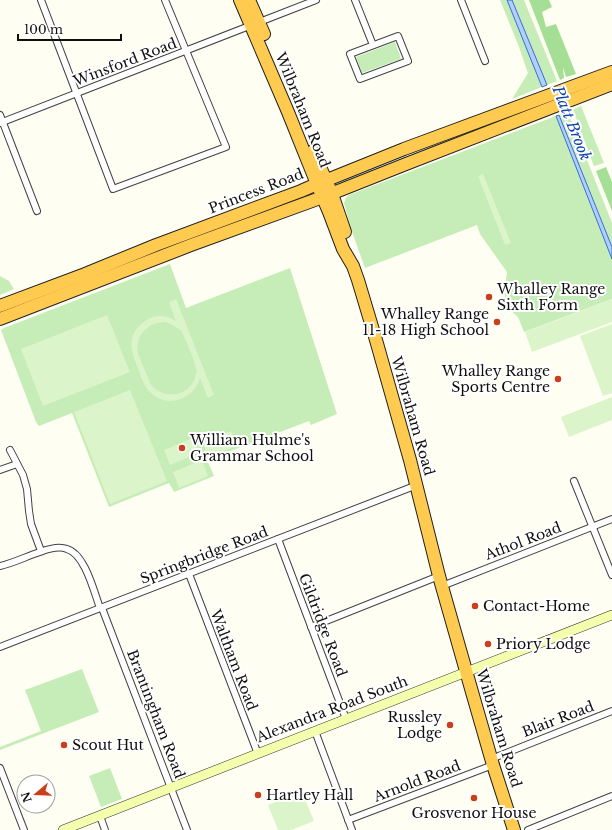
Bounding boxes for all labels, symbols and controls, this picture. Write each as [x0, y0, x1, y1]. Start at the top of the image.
scale bar [18, 16, 121, 42]
text: 100 m [24, 22, 63, 37]
street label: Winsford Road [70, 34, 180, 90]
street label: Wilbraham Road [271, 49, 335, 171]
water label: Platt Brook [548, 82, 596, 163]
street label: Princess Road [206, 164, 307, 217]
place label: Whalley Range Sixth Form [496, 280, 605, 314]
marker: Whalley Range Sixth Form [484, 292, 494, 302]
place label: Whalley Range 11-18 High School [362, 305, 489, 339]
marker: Whalley Range 11-18 High School [492, 317, 502, 327]
street label: Wilbraham Road [387, 353, 439, 478]
place label: Whalley Range Sports Centre [441, 362, 550, 396]
marker: Whalley Range Sports Centre [553, 374, 563, 384]
place label: William Hulme's Grammar School [189, 431, 314, 465]
marker: William Hulme's Grammar School [177, 443, 187, 453]
street label: Athol Road [481, 518, 564, 564]
street label: Springbridge Road [137, 522, 271, 588]
street label: Gildridge Road [295, 571, 351, 680]
place label: Contact-Home [483, 597, 590, 615]
marker: Contact-Home [470, 601, 480, 611]
street label: Waltham Road [206, 606, 262, 713]
place label: Priory Lodge [496, 635, 591, 653]
marker: Priory Lodge [483, 639, 493, 649]
street label: Brantingham Road [123, 647, 189, 781]
street label: Wilbraham Road [472, 666, 526, 790]
street label: Alexandra Road South [253, 672, 411, 747]
street label: Blair Road [520, 697, 597, 741]
place label: Russley Lodge [388, 708, 442, 742]
marker: Russley Lodge [445, 720, 455, 730]
place label: Scout Hut [72, 736, 144, 754]
marker: Scout Hut [59, 740, 69, 750]
street label: Arnold Road [370, 756, 463, 806]
north arrow [16, 774, 56, 814]
place label: Hartley Hall [266, 786, 354, 804]
text: N [18, 789, 35, 804]
marker: Hartley Hall [253, 790, 263, 800]
marker: Grosvenor House [469, 793, 479, 803]
place label: Grosvenor House [412, 804, 536, 822]

